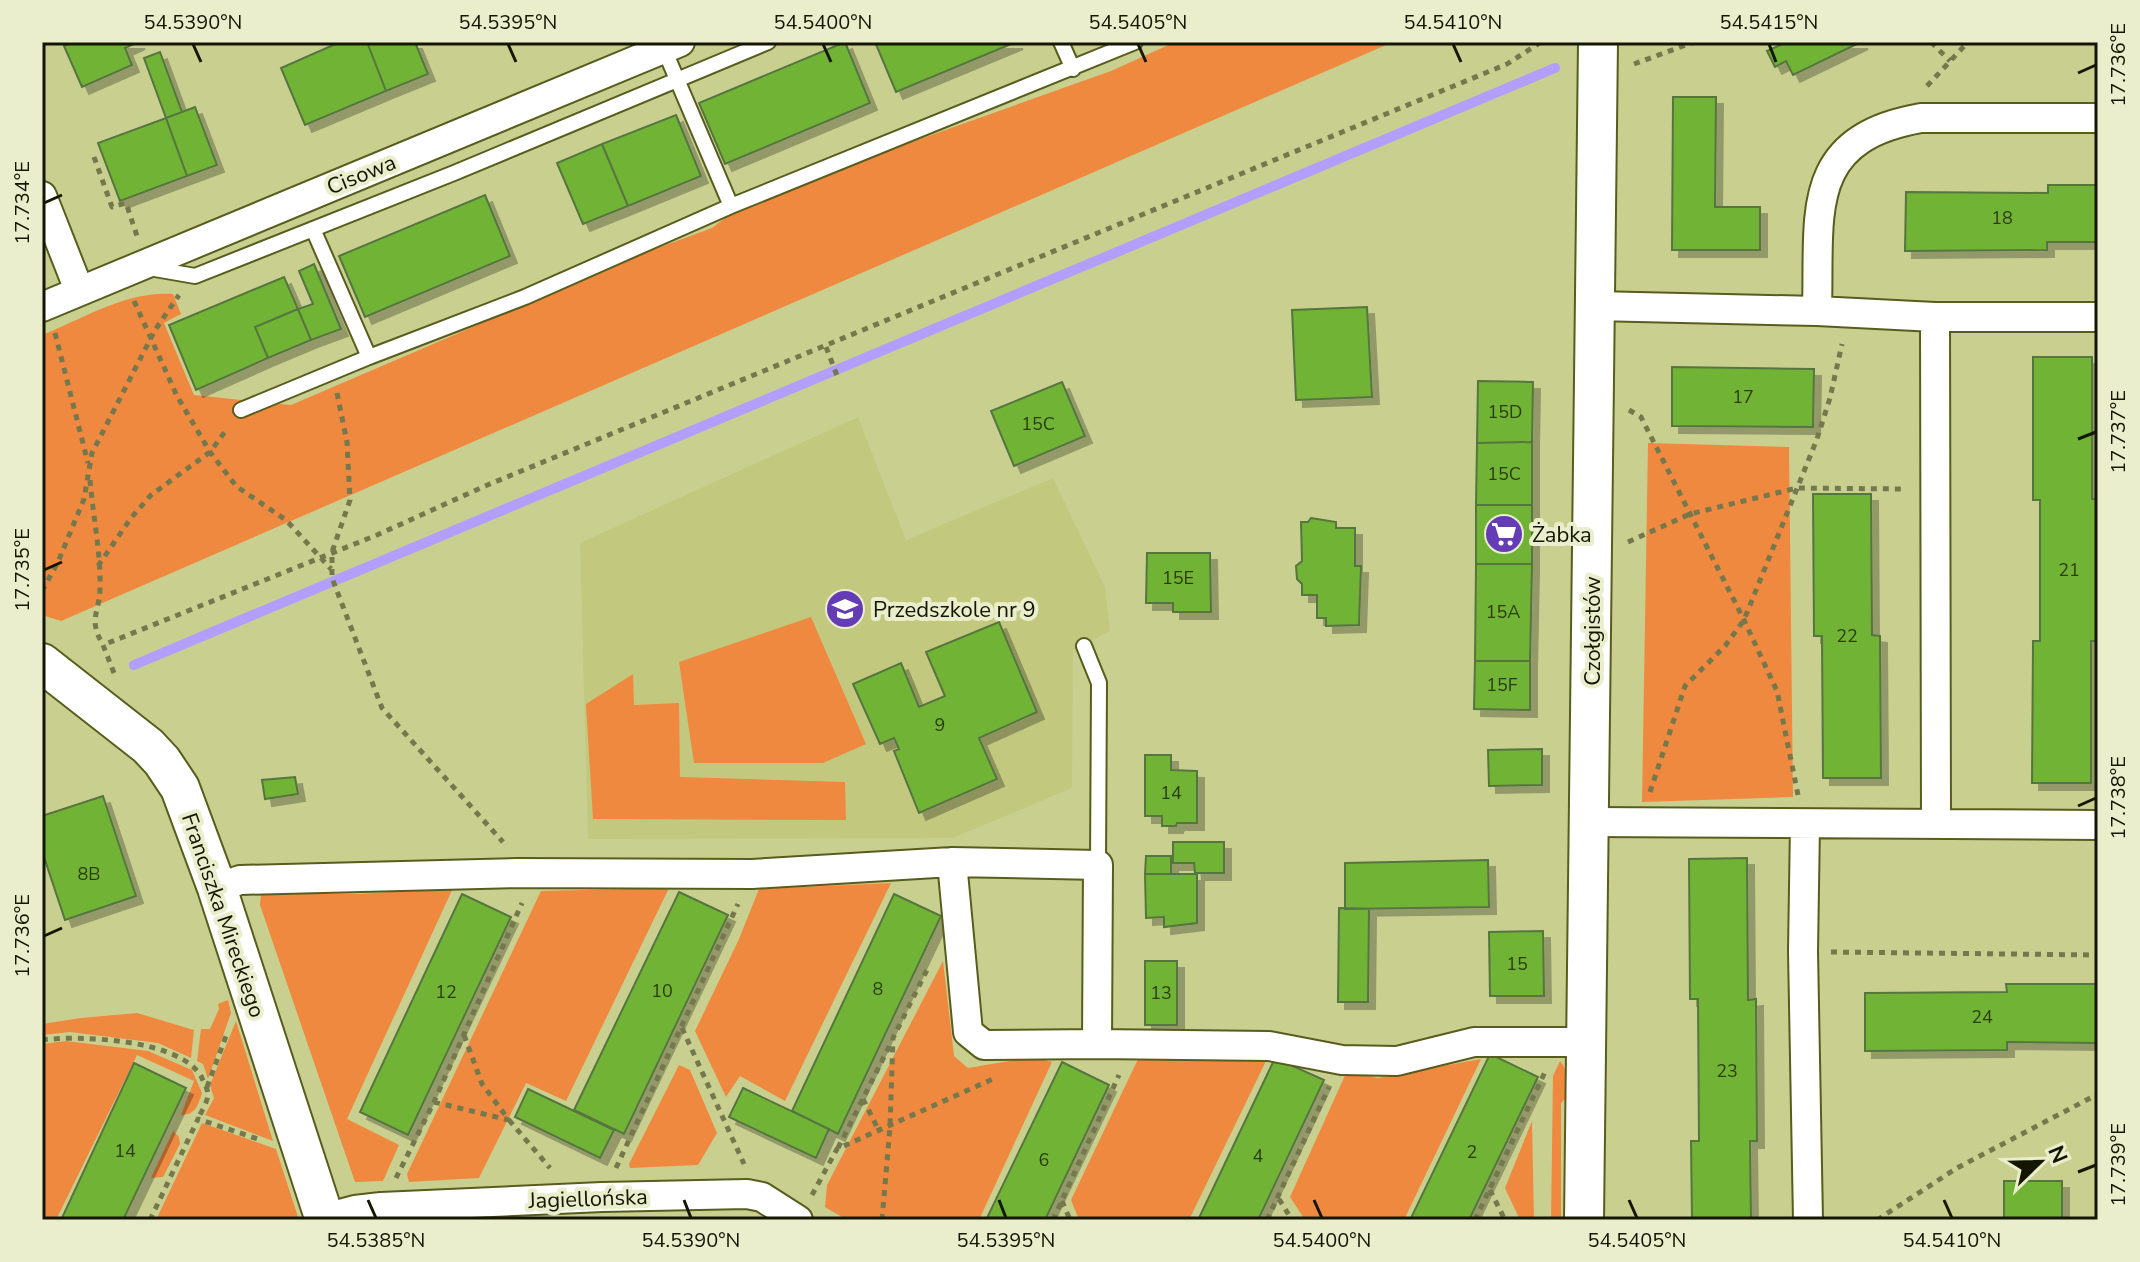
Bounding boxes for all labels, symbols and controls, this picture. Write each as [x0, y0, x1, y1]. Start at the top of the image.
text: 54.5390°N [144, 9, 242, 36]
text: 54.5395°N [459, 9, 557, 36]
text: 54.5400°N [774, 9, 872, 36]
text: 54.5405°N [1089, 9, 1187, 36]
text: 54.5410°N [1404, 9, 1502, 36]
text: 54.5415°N [1720, 9, 1818, 36]
text: 17.736°E [2105, 23, 2132, 107]
street label: Cisowa [322, 147, 401, 202]
text: 17.734°E [9, 161, 36, 245]
house number: 18 [1991, 206, 2013, 230]
house number: 17 [1732, 385, 1754, 409]
text: 17.737°E [2105, 390, 2132, 474]
house number: 15D [1488, 400, 1522, 424]
house number: 15C [1021, 412, 1055, 436]
house number: 15C [1487, 462, 1521, 486]
supermarket icon: Żabka [1483, 513, 1525, 555]
place label: Żabka [1532, 520, 1592, 550]
text: 17.735°E [9, 528, 36, 612]
house number: 21 [2058, 558, 2080, 582]
house number: 15E [1162, 566, 1194, 590]
street label: Czołgistów [1578, 576, 1608, 686]
school or university icon: Przedszkole nr 9 [824, 588, 866, 630]
place label: Przedszkole nr 9 [873, 595, 1036, 625]
house number: 15A [1486, 600, 1520, 624]
house number: 22 [1836, 624, 1858, 648]
house number: 15F [1486, 673, 1518, 697]
house number: 9 [935, 713, 945, 737]
text: 17.738°E [2105, 756, 2132, 840]
house number: 14 [1160, 781, 1182, 805]
street label: Franciszka Mireckiego [174, 809, 272, 1022]
house number: 8B [78, 862, 100, 886]
text: 17.736°E [9, 894, 36, 978]
house number: 15 [1506, 952, 1528, 976]
house number: 8 [873, 977, 883, 1001]
house number: 10 [651, 979, 673, 1003]
house number: 12 [435, 980, 457, 1004]
house number: 13 [1150, 981, 1172, 1005]
house number: 24 [1971, 1005, 1993, 1029]
house number: 23 [1716, 1059, 1738, 1083]
north arrow [2000, 1122, 2080, 1202]
text: 17.739°E [2105, 1123, 2132, 1207]
house number: 14 [114, 1139, 136, 1163]
house number: 2 [1467, 1140, 1477, 1164]
text: N [2040, 1141, 2075, 1168]
house number: 4 [1253, 1144, 1264, 1168]
house number: 6 [1039, 1148, 1049, 1172]
street label: Jagiellońska [527, 1182, 648, 1216]
text: 54.5385°N [327, 1227, 425, 1254]
text: 54.5390°N [642, 1227, 740, 1254]
text: 54.5395°N [957, 1227, 1055, 1254]
text: 54.5400°N [1273, 1227, 1371, 1254]
text: 54.5405°N [1588, 1227, 1686, 1254]
text: 54.5410°N [1903, 1227, 2001, 1254]

